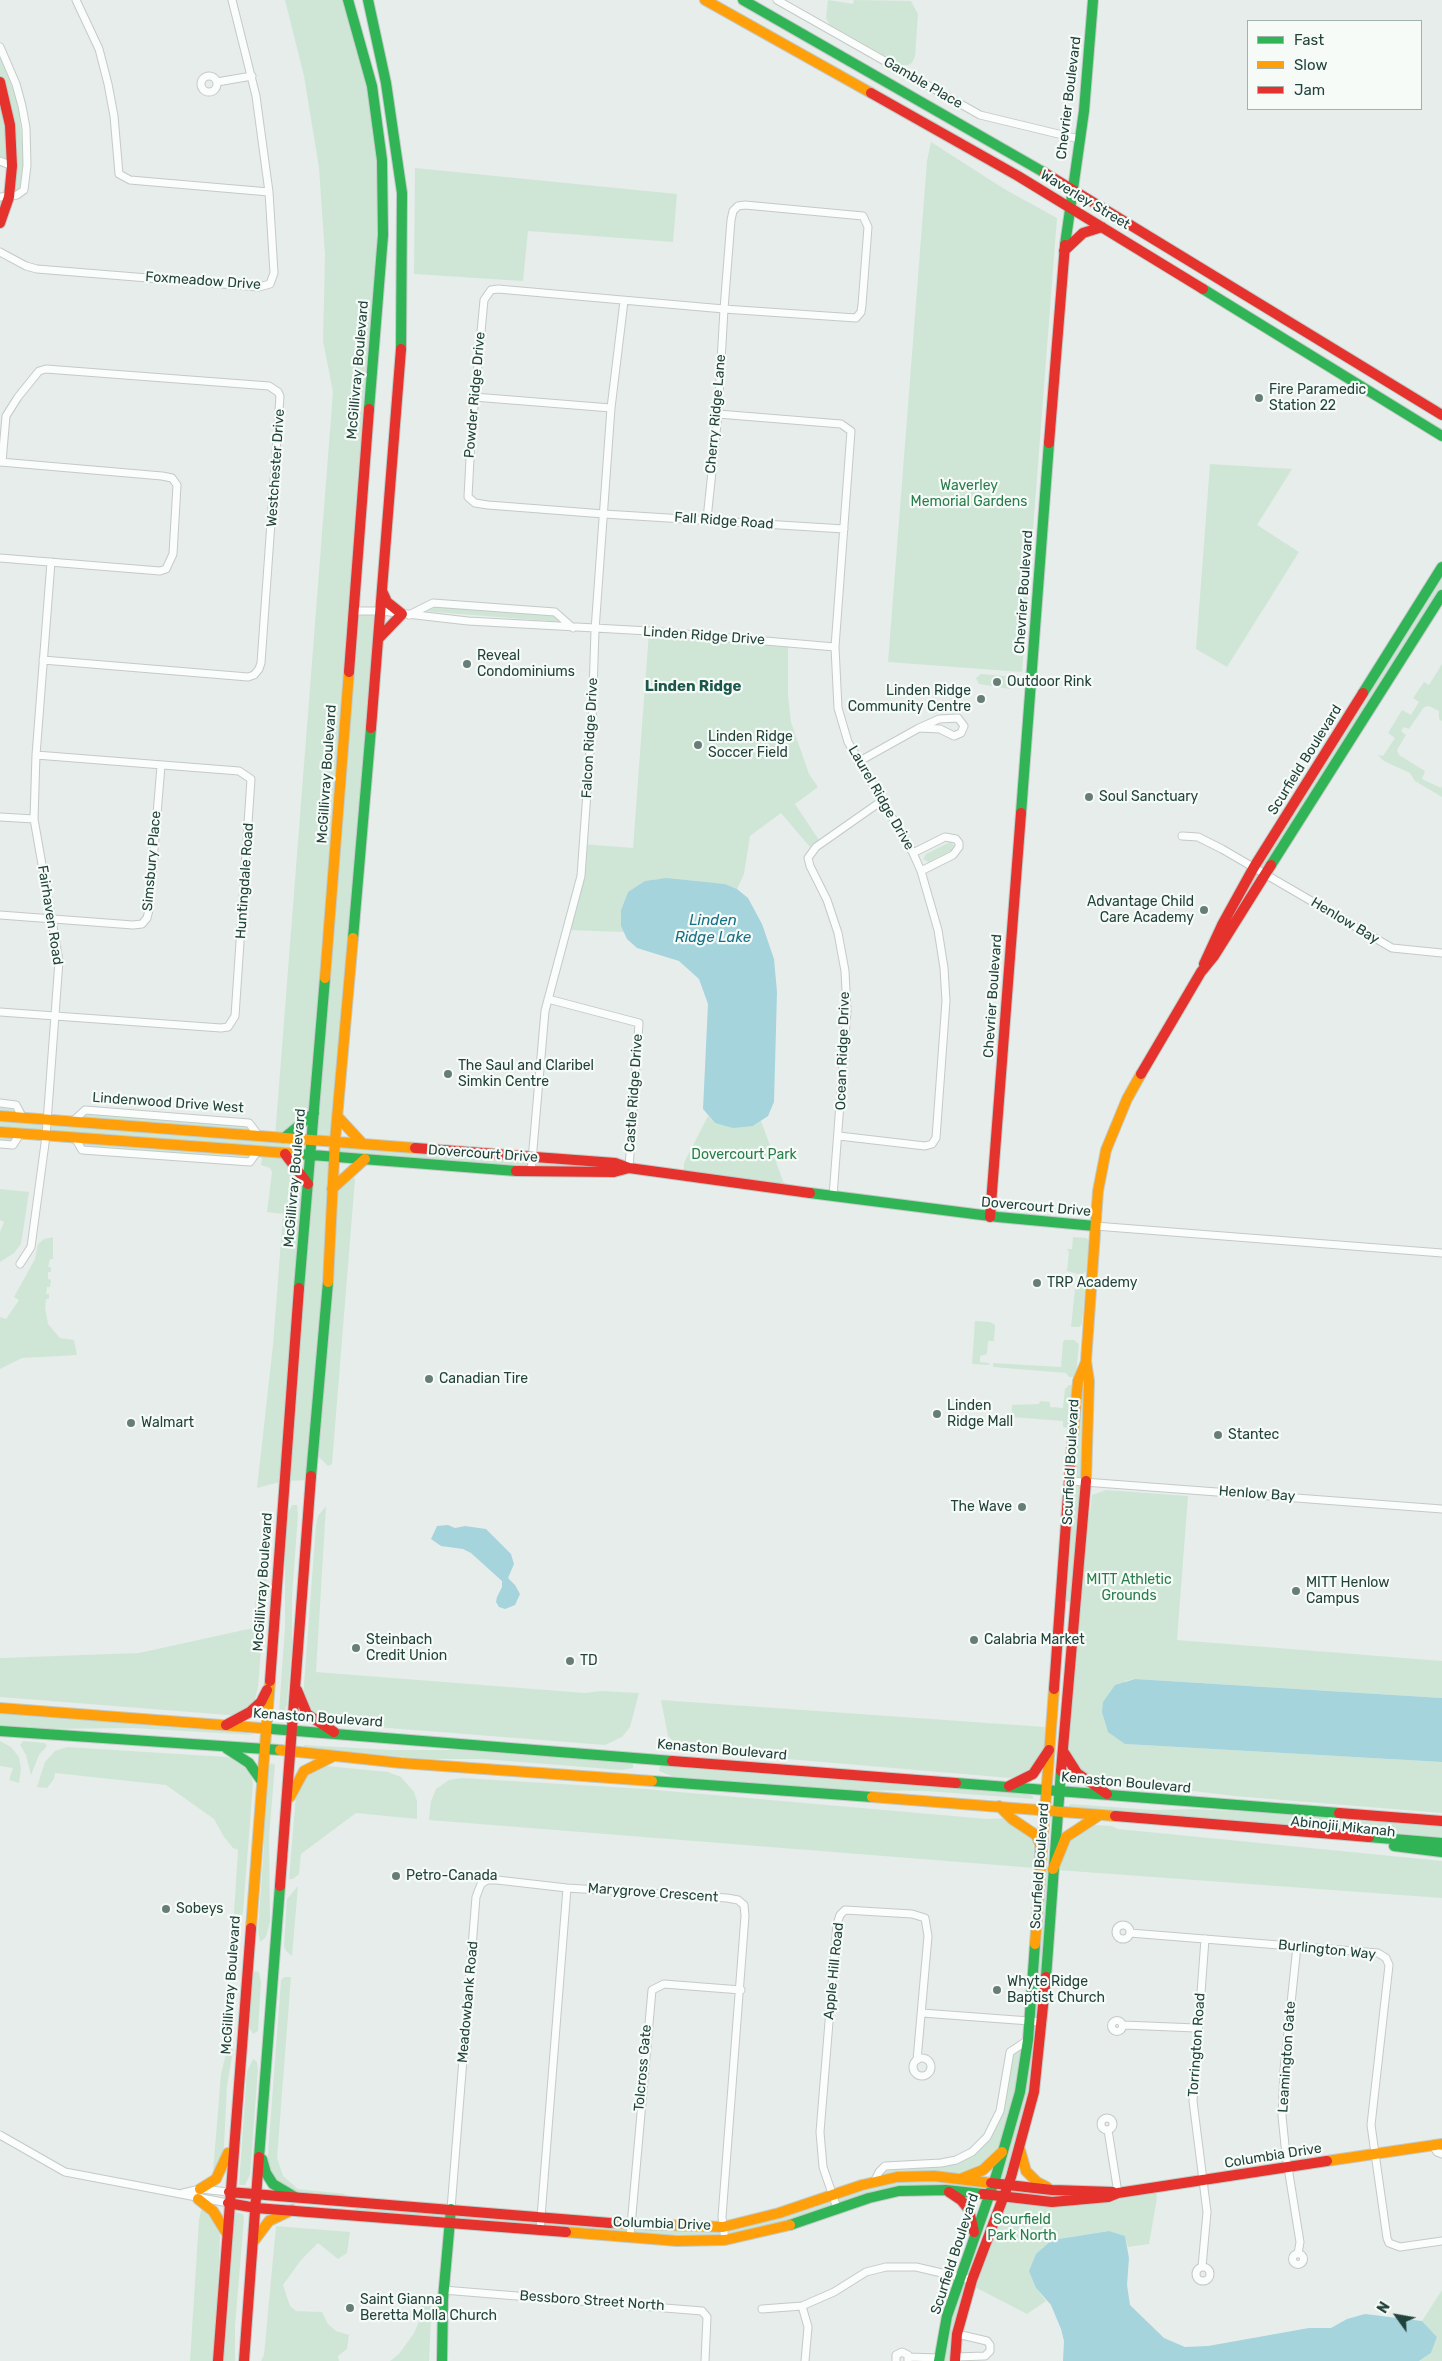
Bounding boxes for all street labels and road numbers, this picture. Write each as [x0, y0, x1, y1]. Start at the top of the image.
street label: Chevrier Boulevard [1053, 35, 1085, 161]
street label: Gamble Place [881, 54, 965, 112]
street label: Waverley Street [1037, 167, 1133, 233]
street label: Foxmeadow Drive [145, 269, 261, 293]
street label: McGillivray Boulevard [344, 300, 372, 440]
street label: Powder Ridge Drive [461, 331, 489, 459]
street label: Cherry Ridge Lane [702, 354, 730, 474]
street label: Westchester Drive [263, 408, 289, 528]
street label: Fall Ridge Road [674, 509, 774, 533]
street label: Chevrier Boulevard [1011, 530, 1037, 654]
street label: Linden Ridge Drive [643, 623, 765, 649]
street label: Falcon Ridge Drive [578, 677, 602, 799]
street label: Scurfield Boulevard [1264, 702, 1346, 818]
street label: McGillivray Boulevard [314, 704, 340, 844]
street label: Laurel Ridge Drive [844, 743, 918, 853]
street label: Simsbury Place [139, 810, 165, 912]
street label: Huntingdale Road [233, 822, 257, 940]
street label: Fairhaven Road [34, 864, 66, 966]
street label: Henlow Bay [1308, 894, 1382, 948]
street label: Chevrier Boulevard [980, 934, 1006, 1058]
street label: Ocean Ridge Drive [833, 991, 853, 1111]
street label: Castle Ridge Drive [621, 1033, 647, 1153]
street label: Lindenwood Drive West [92, 1089, 244, 1117]
street label: McGillivray Boulevard [281, 1108, 309, 1248]
street label: Dovercourt Drive [428, 1142, 538, 1166]
street label: Dovercourt Drive [980, 1194, 1092, 1220]
street label: Scurfield Boulevard [1059, 1398, 1083, 1526]
street label: Henlow Bay [1218, 1483, 1296, 1505]
street label: McGillivray Boulevard [250, 1512, 276, 1652]
street label: Kenaston Boulevard [253, 1705, 383, 1731]
street label: Kenaston Boulevard [656, 1736, 788, 1764]
street label: Kenaston Boulevard [1060, 1769, 1192, 1797]
street label: Scurfield Boulevard [1027, 1802, 1053, 1930]
street label: Abinojii Mikanah [1290, 1813, 1396, 1841]
street label: Marygrove Crescent [587, 1880, 719, 1906]
street label: McGillivray Boulevard [218, 1915, 244, 2055]
street label: Apple Hill Road [821, 1922, 847, 2020]
street label: Burlington Way [1277, 1937, 1377, 1963]
street label: Meadowbank Road [454, 1940, 482, 2064]
street label: Torrington Road [1185, 1992, 1209, 2098]
street label: Leamington Gate [1275, 2001, 1299, 2113]
street label: Tolcross Gate [631, 2024, 655, 2112]
street label: Columbia Drive [1223, 2140, 1323, 2172]
street label: Scurfield Boulevard [927, 2191, 983, 2317]
street label: Columbia Drive [613, 2214, 711, 2234]
street label: Bessboro Street North [519, 2288, 665, 2314]

